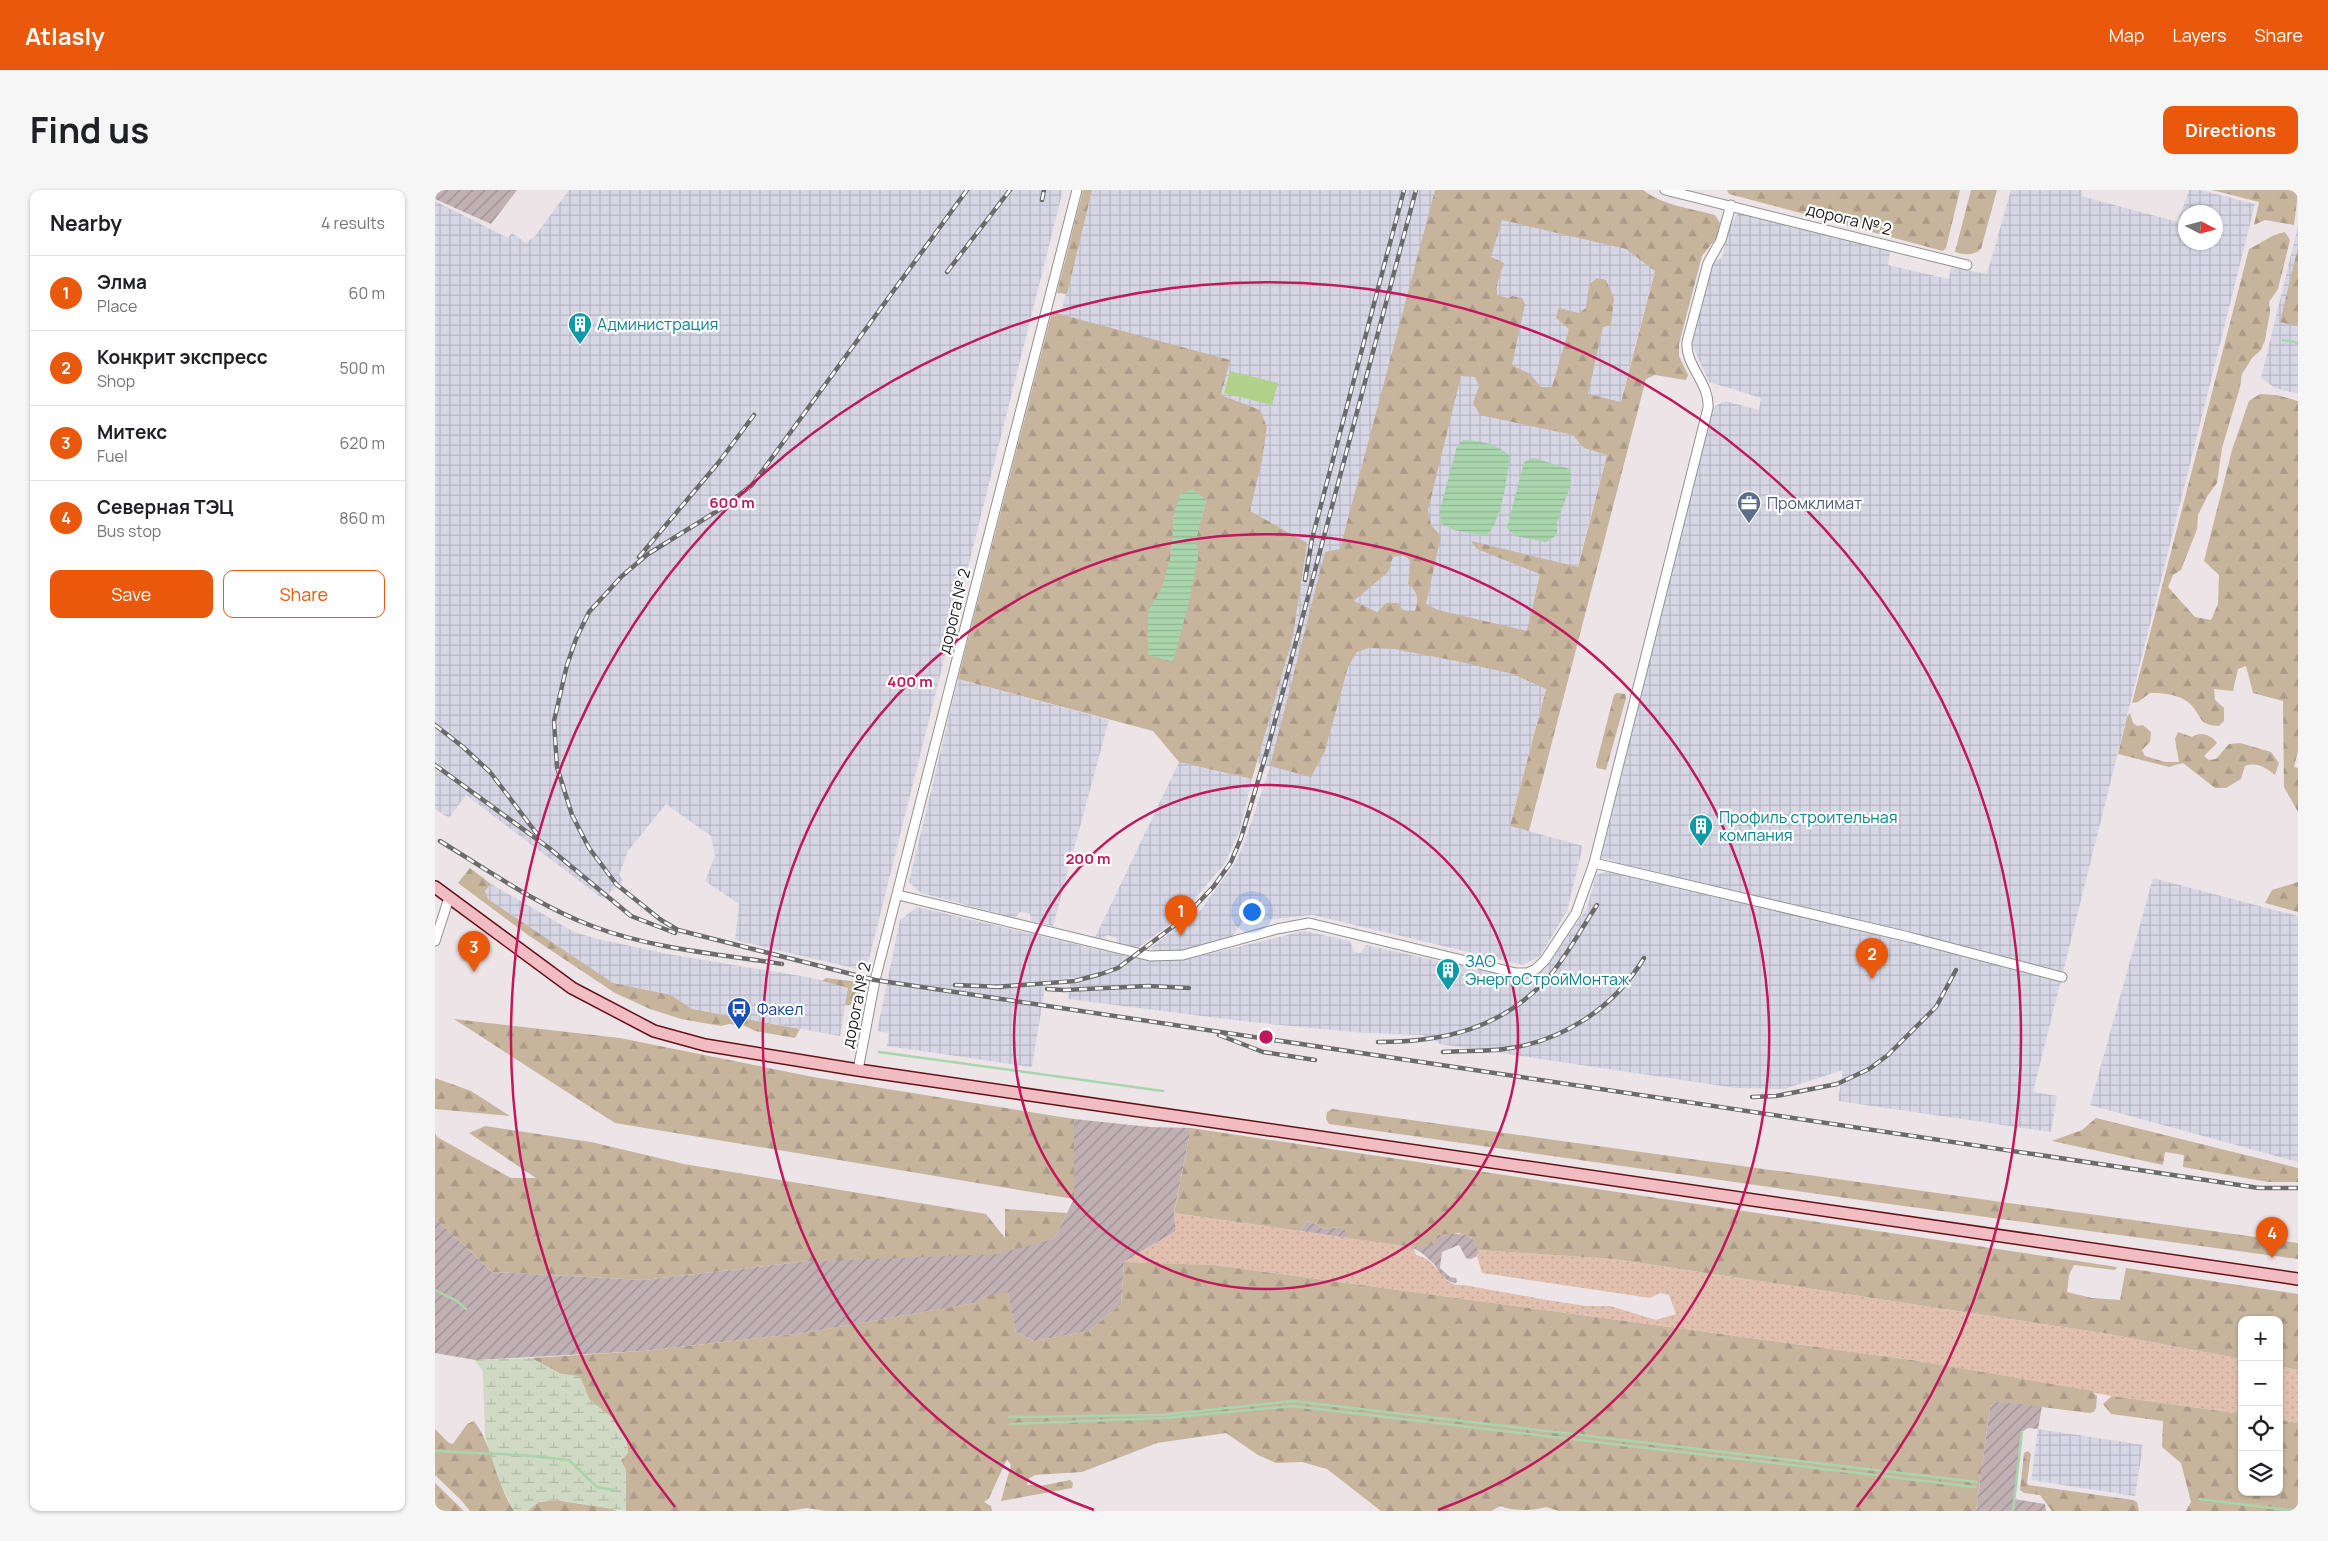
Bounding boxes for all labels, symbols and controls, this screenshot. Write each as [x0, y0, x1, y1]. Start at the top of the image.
text: Atlasly [25, 19, 105, 52]
text: Map [2109, 23, 2144, 47]
text: Layers [2172, 23, 2226, 47]
text: Share [2254, 23, 2303, 47]
text: Find us [30, 106, 149, 154]
button: Directions [2163, 106, 2298, 154]
street label: дорога № 2 [1804, 198, 1894, 240]
north arrow [2178, 205, 2223, 250]
text: Nearby [50, 209, 122, 237]
text: 4 results [321, 212, 385, 234]
text: Элма [97, 269, 147, 295]
text: 1 [62, 282, 70, 304]
text: 60 m [349, 282, 385, 304]
text: Place [97, 295, 137, 317]
building icon: Администрация [567, 311, 593, 345]
place label: Администрация [597, 313, 718, 335]
text: Конкрит экспресс [97, 344, 268, 370]
text: 2 [61, 357, 71, 379]
text: 500 m [339, 357, 385, 379]
text: Shop [97, 370, 135, 392]
text: Митекс [97, 419, 167, 445]
text: 3 [61, 432, 71, 454]
text: 620 m [339, 432, 385, 454]
text: Fuel [97, 445, 128, 467]
office icon: Промклимат [1736, 490, 1762, 524]
text: 600 m [709, 492, 755, 513]
place label: Промклимат [1767, 492, 1862, 514]
text: Северная ТЭЦ [97, 494, 233, 520]
text: 4 [61, 507, 71, 529]
text: 860 m [339, 507, 385, 529]
text: Bus stop [97, 520, 161, 542]
street label: дорога № 2 [933, 566, 975, 656]
button: Save [50, 570, 213, 618]
button: Share [223, 570, 385, 618]
text: 400 m [887, 671, 933, 692]
place label: Профиль строительная компания [1719, 806, 1898, 846]
building icon: Профиль строительная компания [1688, 813, 1714, 847]
text: 200 m [1065, 848, 1111, 869]
pin: 1 [1165, 895, 1197, 936]
your location [1239, 899, 1265, 925]
pin: 3 [458, 931, 490, 972]
pin: 2 [1856, 938, 1888, 979]
place label: ЗАО ЭнергоСтройМонтаж [1465, 950, 1630, 990]
building icon: ЗАО ЭнергоСтройМонтаж [1435, 957, 1461, 991]
street label: дорога № 2 [836, 960, 876, 1050]
bus stop icon: Факел [726, 996, 752, 1030]
place label: Факел [757, 998, 803, 1020]
centre of rings [1257, 1028, 1275, 1046]
pin: 4 [2256, 1217, 2288, 1258]
map controls [2238, 1316, 2283, 1496]
button: + [2238, 1316, 2283, 1361]
button: − [2238, 1361, 2283, 1406]
button: locate [2238, 1406, 2283, 1451]
button: layers [2238, 1451, 2283, 1496]

